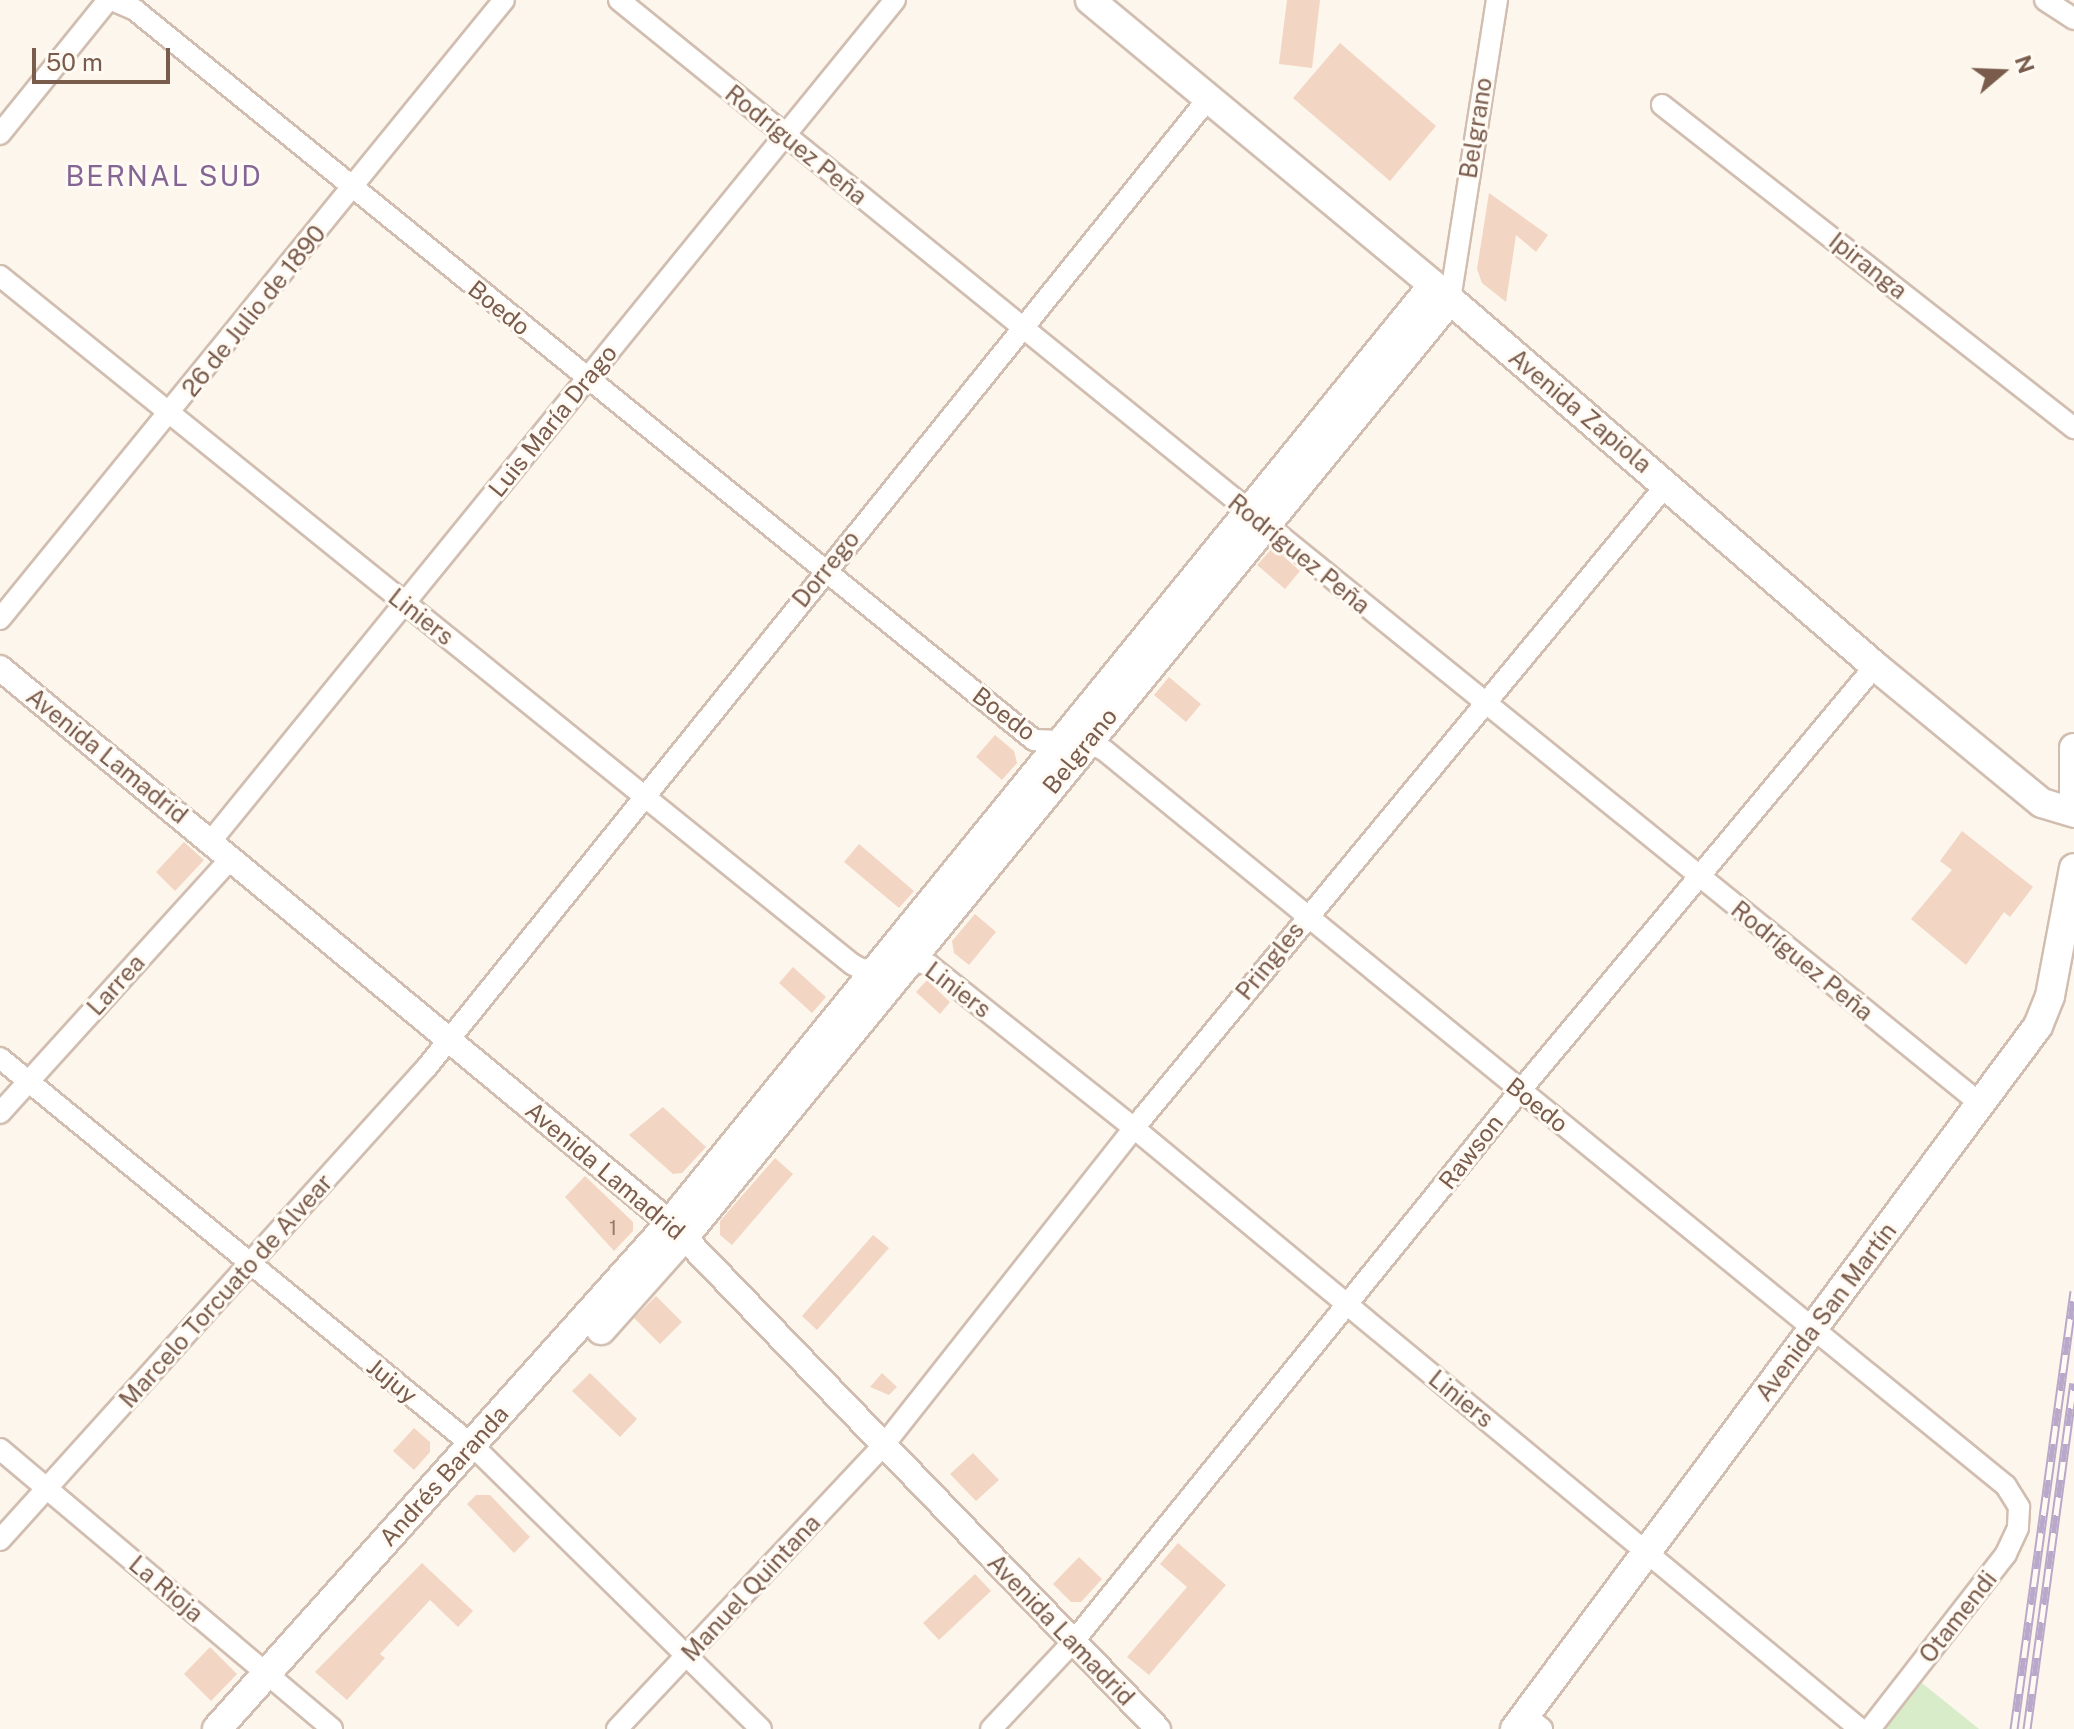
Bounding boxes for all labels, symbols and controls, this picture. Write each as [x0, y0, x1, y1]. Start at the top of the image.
scale bar [36, 32, 174, 82]
north arrow [1962, 32, 2042, 112]
text: 50 m [46, 48, 103, 76]
text: N [2010, 52, 2040, 77]
street label: Belgrano [1454, 75, 1498, 181]
street label: Rodríguez Peña [719, 79, 873, 211]
district label: BERNAL SUD [65, 159, 263, 193]
street label: 26 de Julio de 1890 [176, 219, 332, 403]
street label: Ipiranga [1823, 227, 1913, 305]
street label: Boedo [462, 274, 536, 342]
street label: Luis María Drago [483, 339, 623, 503]
street label: Avenida Zapiola [1503, 343, 1657, 479]
street label: Rodríguez Peña [1222, 488, 1376, 620]
street label: Dorrego [786, 525, 866, 613]
street label: Liniers [383, 583, 459, 651]
street label: Boedo [967, 681, 1041, 747]
street label: Avenida Lamadrid [21, 682, 193, 830]
street label: Belgrano [1037, 702, 1123, 800]
street label: Rodríguez Peña [1725, 895, 1879, 1027]
street label: Pringles [1230, 916, 1310, 1006]
street label: Larrea [81, 949, 151, 1021]
street label: Liniers [919, 956, 997, 1024]
street label: Boedo [1500, 1071, 1574, 1139]
street label: Avenida Lamadrid [519, 1096, 691, 1246]
street label: Rawson [1433, 1109, 1509, 1195]
street label: Marcelo Torcuato de Alvear [113, 1168, 339, 1414]
house number: 1 [609, 1216, 617, 1240]
street label: Avenida San Martín [1750, 1217, 1902, 1407]
street label: Jujuy [361, 1352, 423, 1410]
street label: Liniers [1423, 1364, 1499, 1434]
street label: Andrés Baranda [373, 1400, 515, 1552]
street label: Manuel Quintana [676, 1509, 826, 1667]
street label: Avenida Lamadrid [981, 1548, 1141, 1712]
street label: La Rioja [123, 1550, 209, 1628]
street label: Otamendi [1913, 1565, 2003, 1669]

